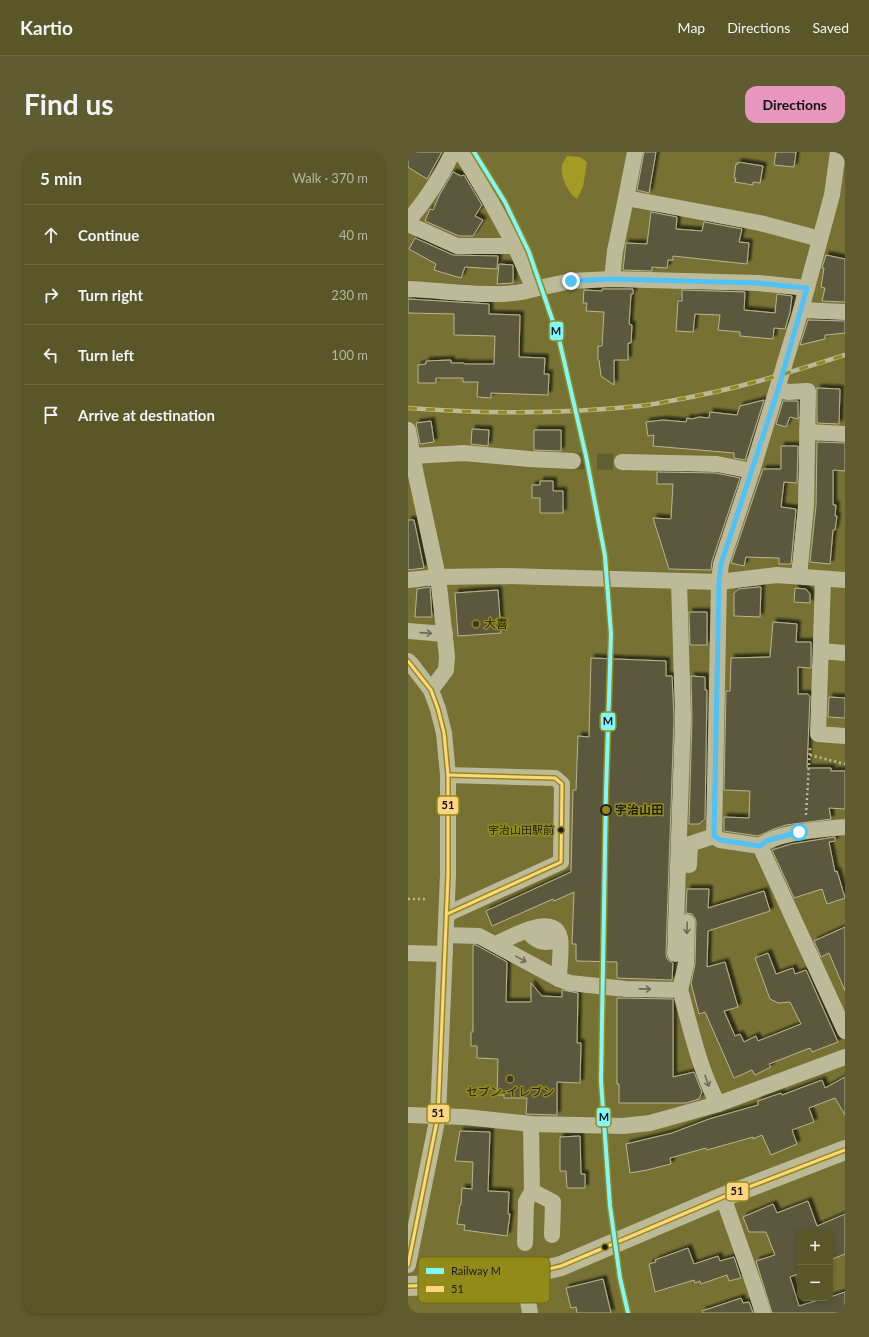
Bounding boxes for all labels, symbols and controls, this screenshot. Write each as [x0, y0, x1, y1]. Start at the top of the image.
text: Kartio [20, 16, 73, 39]
text: Map [678, 19, 705, 36]
text: Directions [727, 19, 790, 36]
text: Saved [812, 19, 849, 36]
button: Directions [745, 86, 845, 123]
text: Find us [24, 87, 114, 121]
text: 5 min [40, 168, 82, 189]
text: Walk · 370 m [292, 170, 368, 186]
icon: ahead [40, 224, 62, 246]
text: Continue [78, 226, 139, 244]
text: 40 m [339, 227, 368, 243]
route end [562, 272, 580, 290]
icon: right [40, 284, 62, 306]
text: Turn right [78, 286, 143, 304]
text: 230 m [331, 287, 368, 303]
line badge: M [549, 321, 564, 341]
text: M [551, 324, 561, 337]
icon: left [40, 344, 62, 366]
text: Turn left [78, 346, 134, 364]
text: 100 m [331, 347, 368, 363]
icon: arrive [40, 404, 62, 426]
text: Arrive at destination [78, 406, 215, 424]
place label: 大喜 [484, 616, 508, 631]
marker: 大喜 [471, 619, 481, 629]
one-way arrow [419, 629, 432, 636]
line badge: M [600, 712, 616, 731]
text: M [603, 714, 613, 727]
line badge: 51 [437, 796, 459, 815]
text: 51 [442, 798, 454, 811]
place label: 宇治山田 [615, 802, 663, 817]
marker: 宇治山田 [600, 804, 612, 816]
place label: 宇治山田駅前 [488, 823, 554, 836]
route start [790, 823, 808, 841]
marker: 宇治山田駅前 [556, 825, 566, 835]
one-way arrow [683, 921, 691, 934]
one-way arrow [515, 955, 527, 963]
one-way arrow [638, 985, 651, 993]
marker: セブン-イレブン [505, 1074, 515, 1084]
one-way arrow [703, 1075, 711, 1087]
place label: セブン-イレブン [466, 1084, 554, 1099]
line badge: 51 [427, 1104, 450, 1123]
text: 51 [432, 1106, 444, 1119]
line badge: M [596, 1107, 611, 1127]
text: M [599, 1110, 609, 1123]
line badge: 51 [726, 1182, 749, 1201]
text: 51 [731, 1184, 743, 1197]
map controls [797, 1229, 833, 1301]
button: + [797, 1229, 833, 1265]
unlabelled marker [600, 1242, 610, 1252]
legend [418, 1257, 550, 1303]
text: Railway M [451, 1264, 501, 1277]
button: − [797, 1265, 833, 1301]
text: 51 [451, 1282, 464, 1295]

